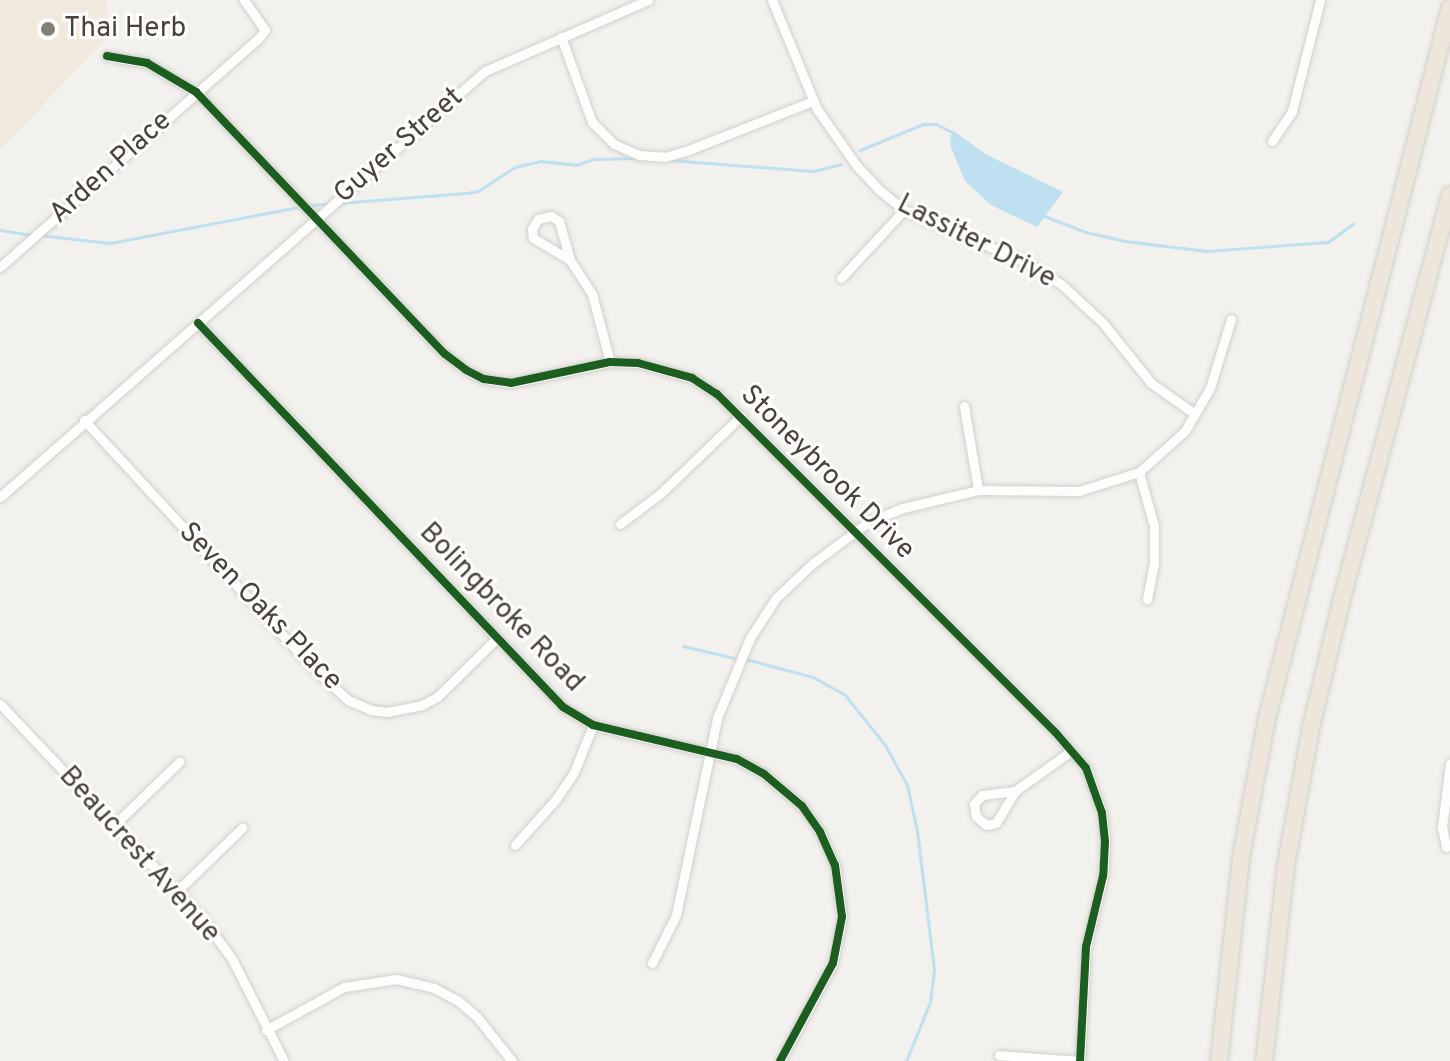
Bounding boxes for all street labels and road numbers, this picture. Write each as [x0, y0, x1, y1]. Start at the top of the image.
street label: Guyer Street [328, 81, 470, 211]
street label: Arden Place [43, 105, 179, 231]
street label: Lassiter Drive [891, 188, 1061, 296]
street label: Stoneybrook Drive [733, 379, 921, 567]
street label: Seven Oaks Place [171, 516, 349, 698]
street label: Bolingbroke Road [412, 516, 590, 700]
street label: Beaucrest Avenue [51, 760, 227, 950]

